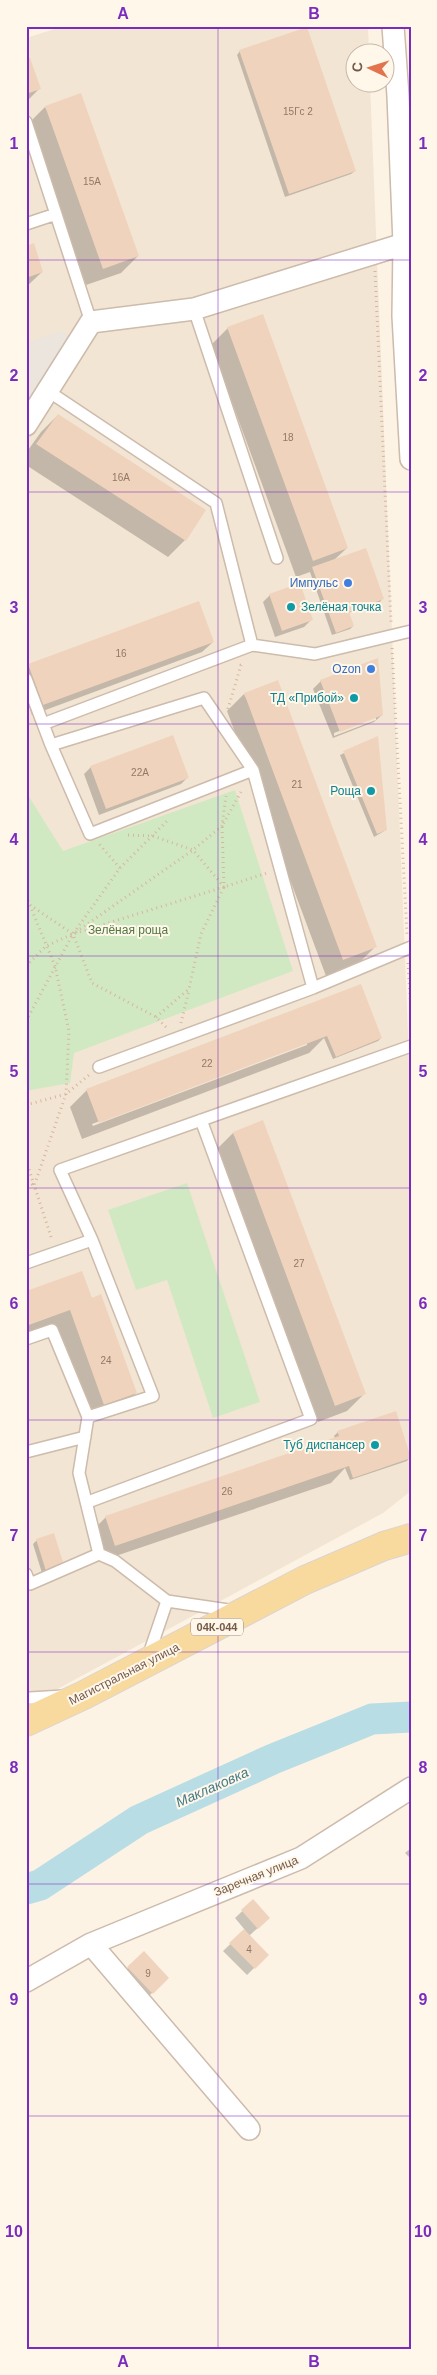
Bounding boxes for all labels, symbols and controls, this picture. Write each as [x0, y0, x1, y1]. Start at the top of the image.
text: A [117, 5, 129, 22]
text: B [308, 5, 320, 22]
north arrow [344, 42, 394, 92]
text: С [349, 61, 365, 73]
house number: 15Гс 2 [283, 106, 313, 117]
text: 1 [10, 135, 19, 152]
text: 1 [419, 135, 428, 152]
house number: 15А [83, 176, 101, 187]
text: 2 [10, 367, 19, 384]
text: 2 [419, 367, 428, 384]
house number: 18 [282, 432, 294, 443]
house number: 16А [112, 472, 130, 483]
place label: Импульс [290, 576, 338, 590]
marker: Импульс [342, 577, 354, 589]
text: 3 [10, 599, 19, 616]
text: 3 [419, 599, 428, 616]
place label: Зелёная точка [301, 600, 382, 614]
marker: Зелёная точка [285, 601, 297, 613]
house number: 16 [115, 648, 127, 659]
place label: Ozon [332, 662, 361, 676]
marker: Ozon [365, 663, 377, 675]
place label: ТД «Прибой» [270, 691, 344, 705]
marker: ТД «Прибой» [348, 692, 360, 704]
house number: 22А [131, 767, 149, 778]
house number: 21 [291, 779, 303, 790]
place label: Роща [330, 784, 361, 798]
marker: Роща [365, 785, 377, 797]
text: 4 [10, 831, 19, 848]
text: 4 [419, 831, 428, 848]
park label: Зелёная роща [88, 923, 168, 937]
house number: 22 [201, 1058, 213, 1069]
text: 5 [10, 1063, 19, 1080]
text: 5 [419, 1063, 428, 1080]
house number: 27 [293, 1258, 305, 1269]
text: 6 [10, 1295, 19, 1312]
text: 6 [419, 1295, 428, 1312]
house number: 24 [100, 1355, 112, 1366]
place label: Туб диспансер [283, 1438, 365, 1452]
marker: Туб диспансер [369, 1439, 381, 1451]
house number: 26 [221, 1486, 233, 1497]
text: 7 [10, 1527, 19, 1544]
text: 7 [419, 1527, 428, 1544]
road number: 04К-044 [191, 1618, 243, 1635]
street label: Магистральная улица [66, 1640, 182, 1708]
text: 8 [10, 1759, 19, 1776]
text: 8 [419, 1759, 428, 1776]
water label: Маклаковка [173, 1764, 251, 1810]
street label: Заречная улица [212, 1853, 300, 1899]
house number: 4 [246, 1944, 252, 1955]
house number: 9 [145, 1968, 151, 1979]
text: 9 [10, 1991, 19, 2008]
text: 9 [419, 1991, 428, 2008]
text: 10 [5, 2223, 23, 2240]
text: 10 [414, 2223, 432, 2240]
text: A [117, 2353, 129, 2370]
text: B [308, 2353, 320, 2370]

